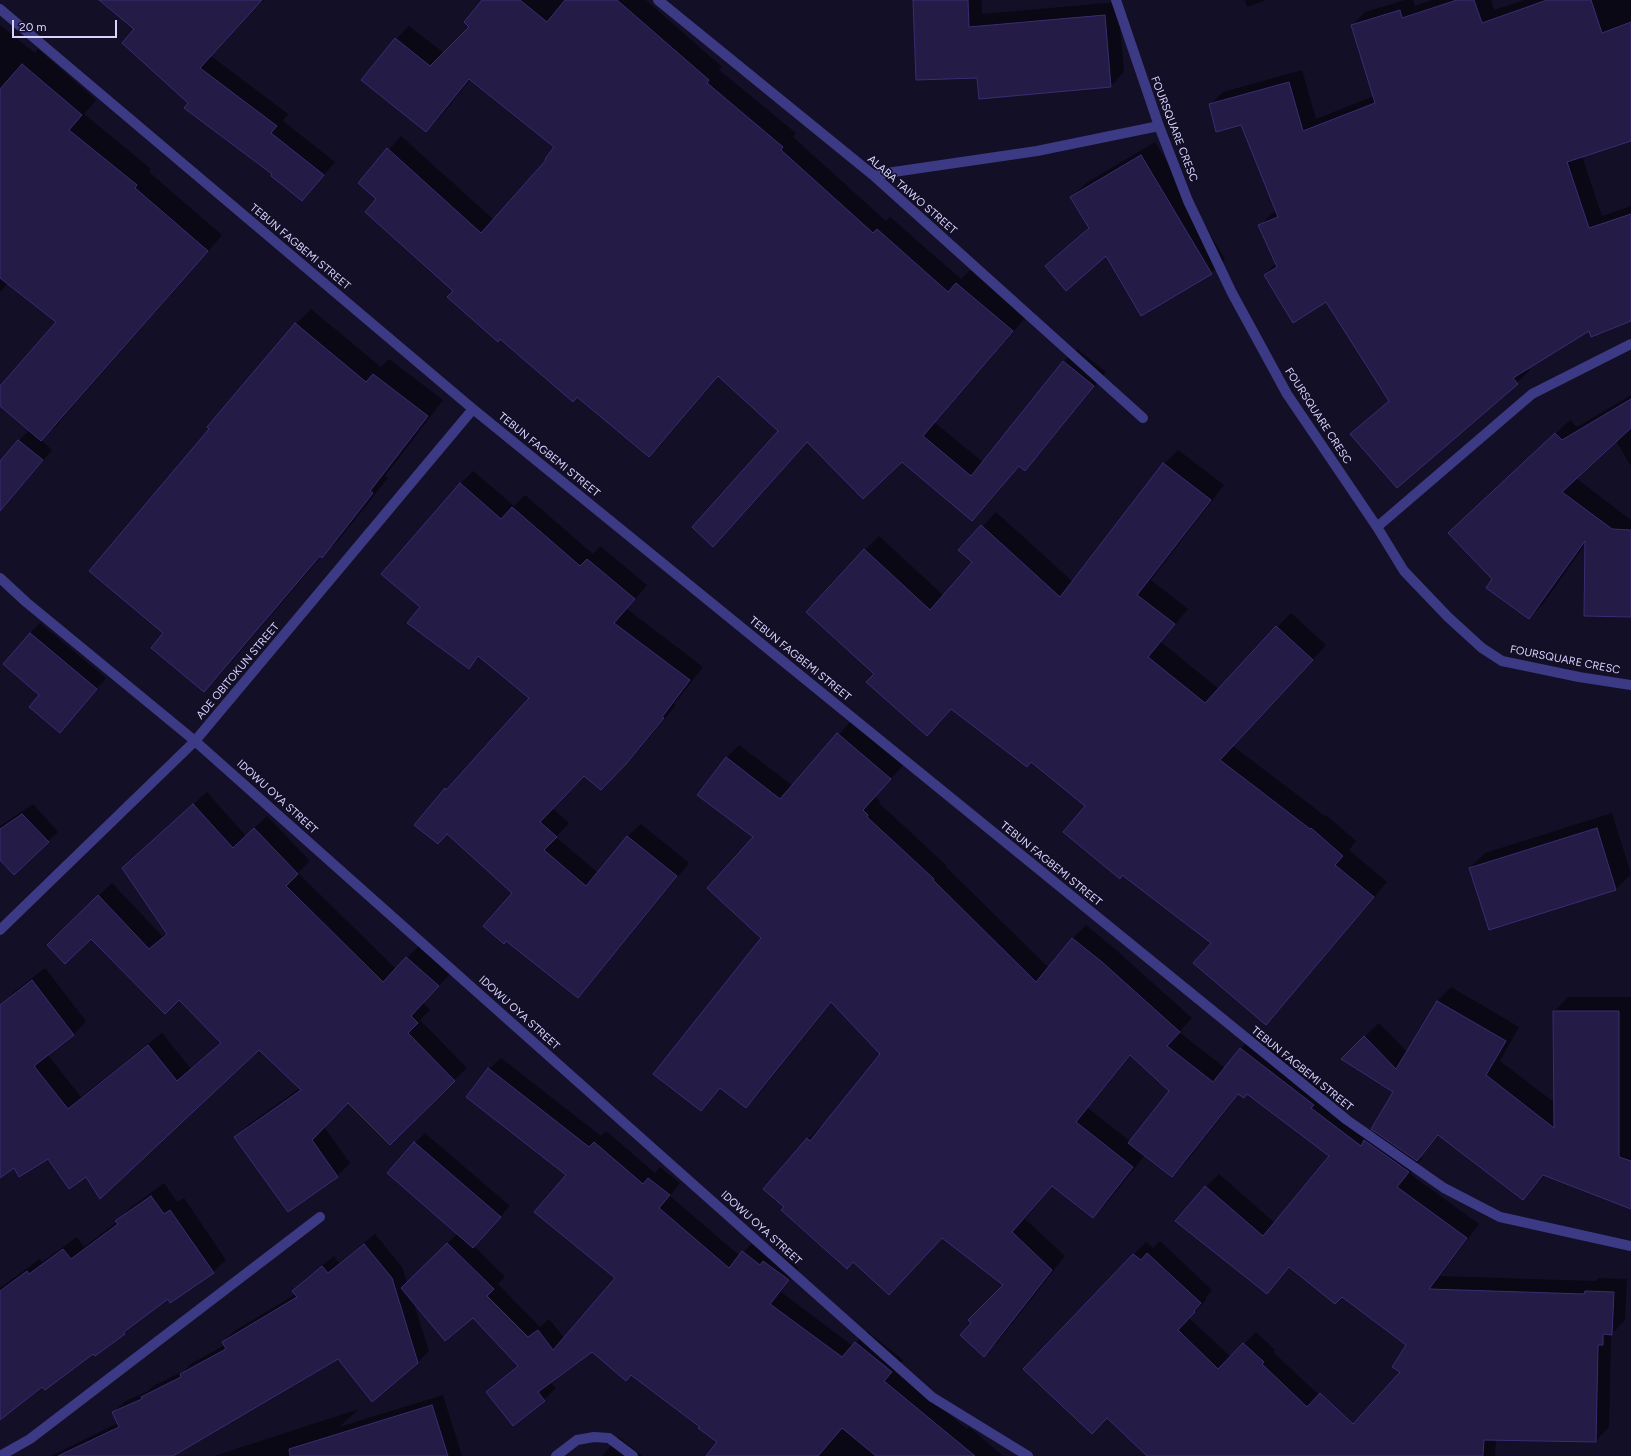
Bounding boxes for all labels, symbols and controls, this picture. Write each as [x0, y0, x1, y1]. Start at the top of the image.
scale bar [14, 12, 119, 38]
text: 20 m [19, 20, 47, 34]
street label: FOURSQUARE CRESC [1148, 74, 1200, 184]
street label: ALABA TAIWO STREET [865, 153, 959, 237]
street label: TEBUN FAGBEMI STREET [247, 201, 353, 293]
street label: FOURSQUARE CRESC [1282, 365, 1354, 467]
street label: TEBUN FAGBEMI STREET [496, 410, 602, 500]
street label: TEBUN FAGBEMI STREET [747, 614, 853, 704]
street label: ADE OBITOKUN STREET [194, 620, 282, 722]
street label: FOURSQUARE CRESC [1509, 643, 1621, 677]
street label: IDOWU OYA STREET [234, 757, 320, 837]
street label: TEBUN FAGBEMI STREET [998, 819, 1104, 909]
street label: IDOWU OYA STREET [476, 973, 562, 1053]
street label: TEBUN FAGBEMI STREET [1249, 1024, 1355, 1114]
street label: IDOWU OYA STREET [718, 1188, 804, 1268]

